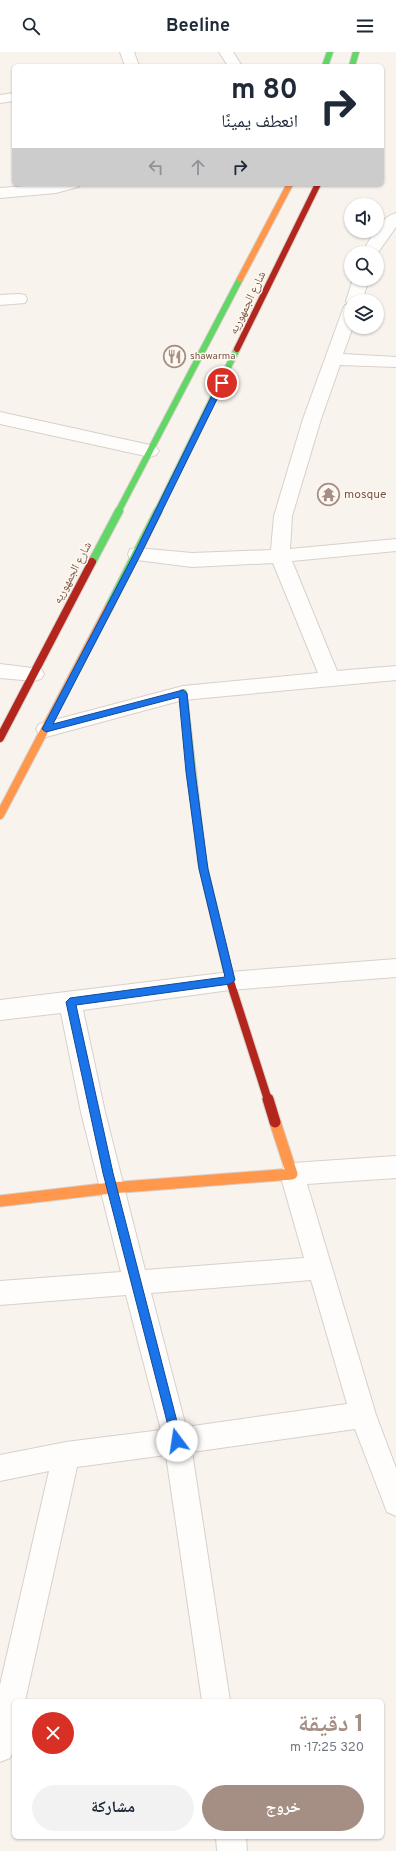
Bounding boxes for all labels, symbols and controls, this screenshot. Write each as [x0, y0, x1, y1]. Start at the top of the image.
icon: search [20, 15, 42, 37]
text: Beeline [166, 15, 230, 38]
icon: menu [354, 15, 376, 37]
text: 80 m [231, 73, 298, 109]
icon: right [312, 80, 364, 132]
text: انعطف يمينًا [221, 111, 298, 134]
icon: left [145, 156, 167, 178]
icon: ahead [187, 156, 209, 178]
icon: right [229, 156, 251, 178]
map controls [344, 198, 384, 334]
button: sound [344, 198, 384, 238]
button: search [344, 246, 384, 286]
street label: شارع الجمهوريه [226, 269, 270, 337]
button: layers [344, 294, 384, 334]
restaurant icon: shawarma [161, 343, 187, 369]
place label: shawarma [190, 350, 236, 363]
pin [205, 366, 239, 400]
icon: arrive [211, 372, 233, 394]
temple icon: mosque [315, 482, 341, 508]
place label: mosque [344, 487, 386, 503]
street label: شارع الجمهوريه [50, 539, 96, 607]
position arrow [156, 1420, 198, 1462]
text: 1 دقيقة [298, 1710, 364, 1740]
button: close [32, 1712, 74, 1754]
text: 320 m · 17:25 [290, 1740, 364, 1756]
button: مشاركة [32, 1785, 194, 1831]
button: خروج [202, 1785, 364, 1831]

